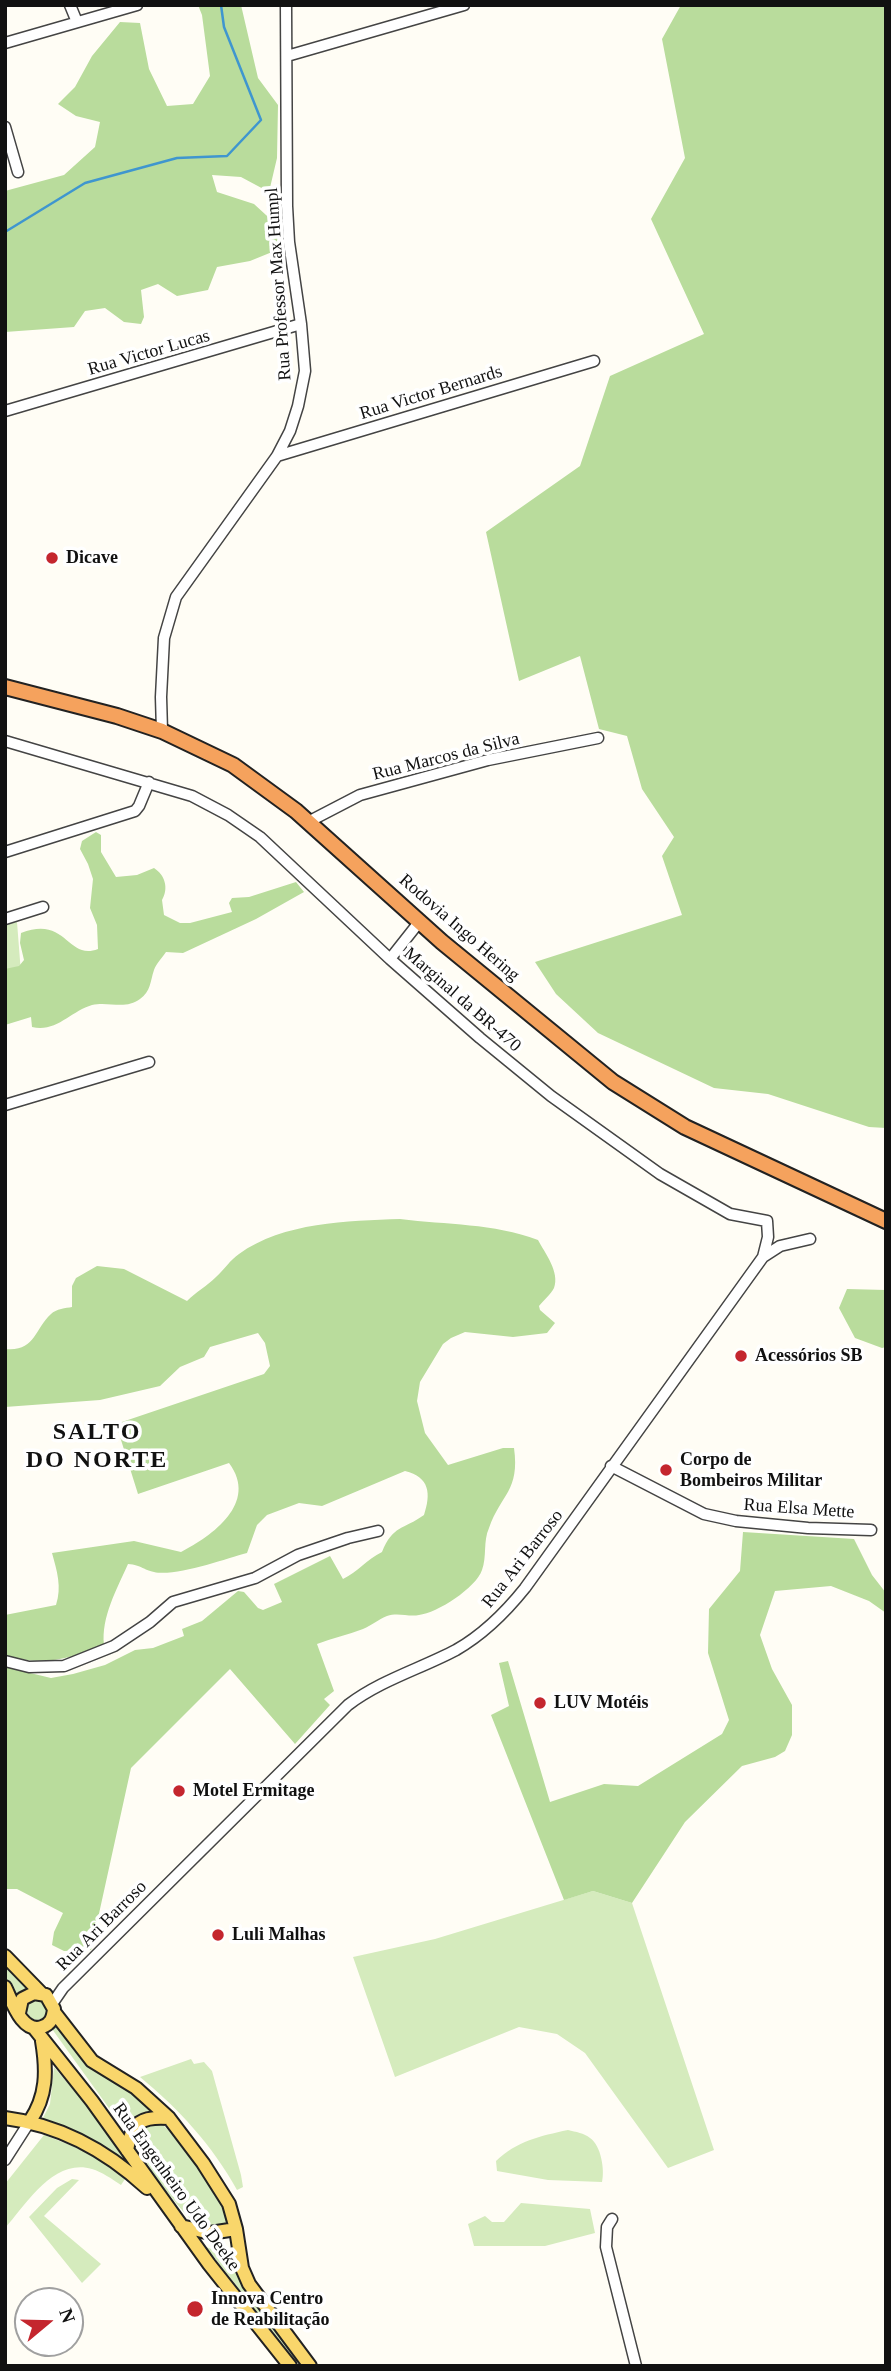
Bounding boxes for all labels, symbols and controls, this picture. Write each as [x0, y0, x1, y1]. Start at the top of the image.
street label: Rua Professor Max Humpl [261, 187, 297, 381]
street label: Rua Victor Lucas [86, 325, 212, 381]
street label: Rua Victor Bernards [357, 361, 505, 425]
place label: Dicave [66, 547, 118, 569]
marker: Dicave [44, 550, 60, 566]
street label: Rua Marcos da Silva [370, 728, 522, 786]
street label: Rodovia Ingo Hering [394, 870, 524, 986]
street label: Marginal da BR-470 [399, 943, 525, 1057]
place label: Acessórios SB [755, 1345, 862, 1367]
marker: Acessórios SB [733, 1348, 749, 1364]
district label: SALTO DO NORTE [27, 1419, 167, 1475]
place label: Corpo de Bombeiros Militar [680, 1449, 822, 1492]
marker: Corpo de Bombeiros Militar [658, 1462, 674, 1478]
street label: Rua Elsa Mette [743, 1494, 855, 1524]
street label: Rua Ari Barroso [478, 1505, 568, 1613]
place label: LUV Motéis [554, 1692, 648, 1714]
marker: LUV Motéis [532, 1695, 548, 1711]
place label: Motel Ermitage [193, 1780, 314, 1802]
marker: Motel Ermitage [171, 1783, 187, 1799]
street label: Rua Ari Barroso [52, 1876, 152, 1976]
place label: Luli Malhas [232, 1924, 326, 1946]
marker: Luli Malhas [210, 1927, 226, 1943]
street label: Rua Engenheiro Udo Deeke [108, 2099, 244, 2275]
north arrow [14, 2287, 84, 2357]
place label: Innova Centro de Reabilitação [211, 2288, 329, 2330]
marker: Innova Centro de Reabilitação [185, 2299, 205, 2319]
text: N [55, 2306, 80, 2326]

